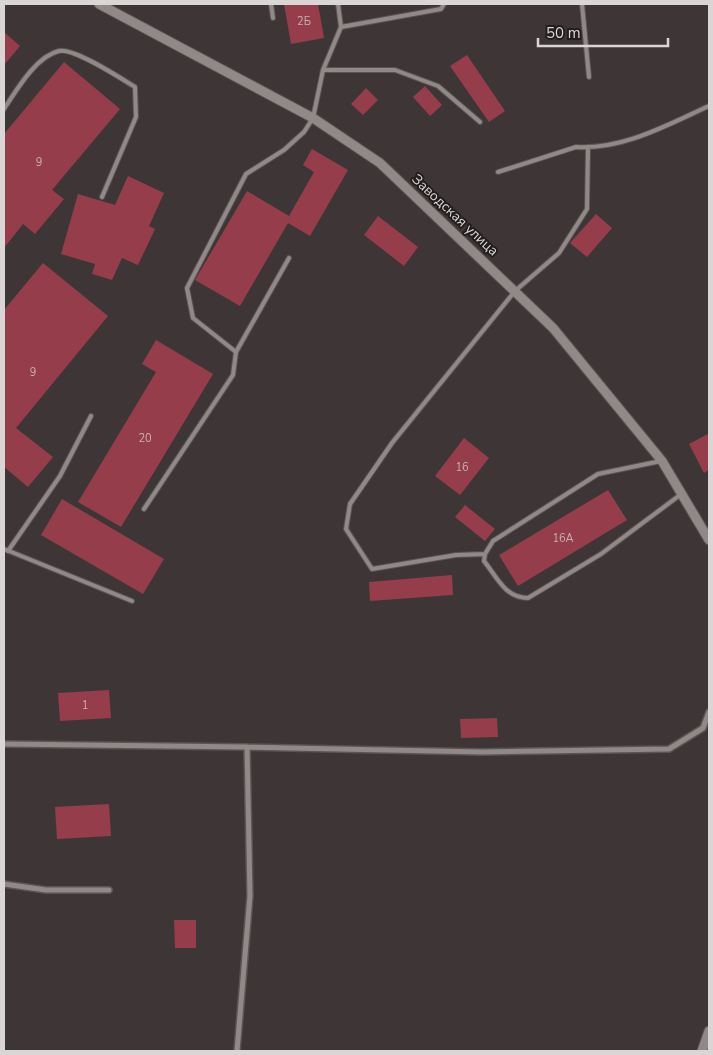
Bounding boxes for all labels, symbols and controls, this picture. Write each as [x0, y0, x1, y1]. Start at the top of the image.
house number: 2Б [297, 14, 311, 29]
scale bar [538, 15, 668, 47]
text: 50 m [546, 23, 581, 43]
house number: 9 [36, 155, 42, 170]
street label: Заводская улица [408, 170, 502, 260]
house number: 9 [30, 365, 36, 380]
house number: 20 [138, 431, 152, 446]
house number: 16 [455, 460, 469, 475]
house number: 16А [552, 531, 574, 546]
house number: 1 [82, 698, 88, 713]

